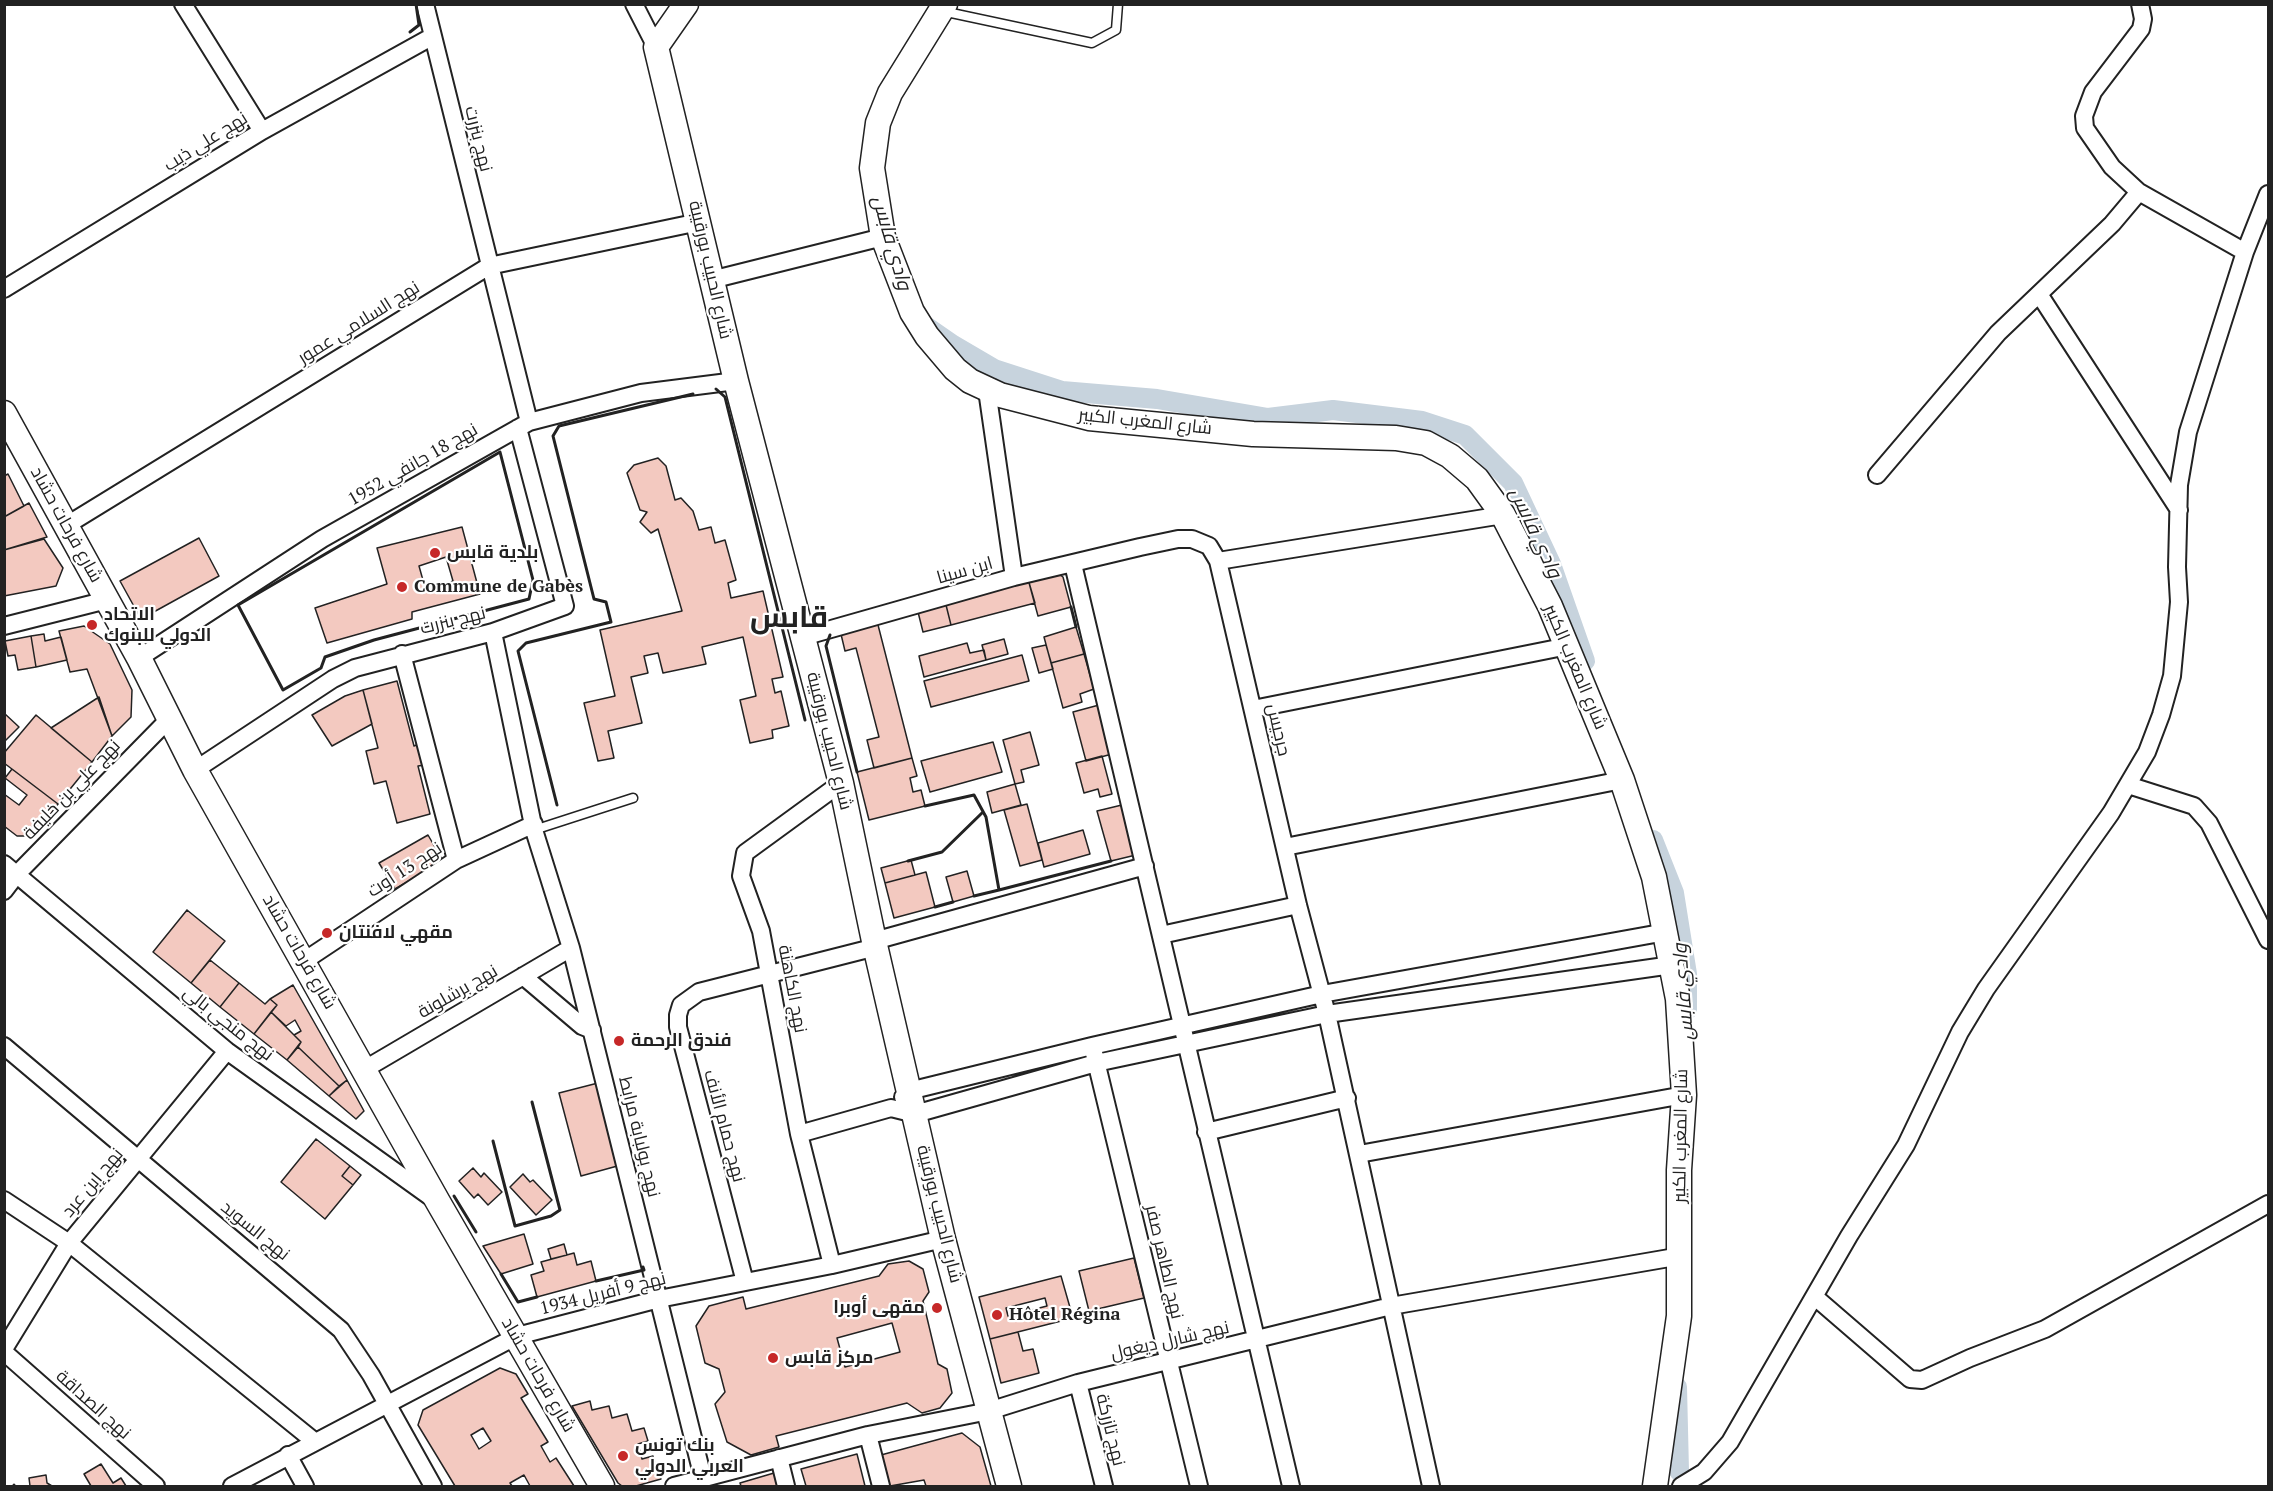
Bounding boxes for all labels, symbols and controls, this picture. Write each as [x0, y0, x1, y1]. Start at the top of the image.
street label: نهج بنزرت [459, 104, 497, 174]
street label: نهج علي ذيب [160, 108, 252, 176]
water label: وادي قابس [866, 193, 916, 293]
street label: شارع الحبيب بورقيبة [684, 199, 736, 341]
street label: نهج السلامي عمور [294, 277, 424, 369]
street label: شارع المغرب الكبير [1077, 404, 1213, 440]
street label: نهج 18 جانفي 1952 [344, 419, 482, 511]
street label: شارع فرحات حشاد [25, 463, 107, 587]
water label: وادي قابس [1504, 484, 1566, 582]
place label: بلدية قابس [447, 542, 538, 564]
marker: بلدية قابس [428, 546, 442, 560]
street label: ابن سينا [934, 553, 996, 589]
place label: Commune de Gabès [414, 576, 583, 598]
marker: Commune de Gabès [395, 580, 409, 594]
district label: قابس [750, 600, 828, 636]
street label: شارع المغرب الكبير [1539, 601, 1611, 733]
street label: نهج بنزرت [418, 602, 488, 640]
place label: الاتحاد الدولي للبنوك [104, 604, 211, 646]
marker: الاتحاد الدولي للبنوك [85, 618, 99, 632]
street label: شارع الحبيب بورقيبة [801, 670, 857, 812]
street label: جرجيس [1262, 702, 1294, 758]
street label: نهج علي بن خليفة [19, 735, 125, 845]
street label: نهج 13 أوت [364, 838, 446, 902]
street label: شارع فرحات حشاد [257, 891, 341, 1013]
place label: مقهي لافنتان [339, 922, 453, 944]
marker: مقهي لافنتان [320, 926, 334, 940]
street label: نهج الكاهنة [773, 943, 811, 1035]
water label: وادي قابس [1669, 943, 1699, 1041]
street label: نهج برشلونة [414, 960, 502, 1024]
street label: نهج منجي بالي [178, 982, 278, 1066]
place label: فندق الرحمة [631, 1030, 732, 1052]
marker: فندق الرحمة [612, 1034, 626, 1048]
street label: نهج حمام الأنف [699, 1067, 749, 1185]
street label: شارع المغرب الكبير [1669, 1069, 1693, 1203]
street label: نهج بولبابة مرابط [614, 1074, 664, 1200]
street label: شارع الحبيب بورقيبة [911, 1143, 967, 1285]
street label: نهج إبن عرد [58, 1144, 128, 1222]
street label: نهج السويد [216, 1197, 294, 1265]
street label: نهج الطاهر صفر [1140, 1203, 1188, 1321]
street label: نهج 9 أفريل 1934 [538, 1268, 668, 1320]
place label: مقهى أوبرا [833, 1297, 925, 1319]
marker: مقهى أوبرا [930, 1301, 944, 1315]
place label: Hôtel Régina [1009, 1304, 1121, 1326]
marker: Hôtel Régina [990, 1308, 1004, 1322]
street label: شارع فرحات حشاد [496, 1314, 580, 1436]
street label: نهج شارل ديغول [1109, 1317, 1231, 1365]
place label: مركز قابس [785, 1347, 874, 1369]
marker: مركز قابس [766, 1351, 780, 1365]
street label: نهج الصداقة [51, 1366, 135, 1444]
street label: نهج تازركة [1091, 1392, 1129, 1468]
place label: بنك تونس العربي الدولي [635, 1435, 744, 1478]
marker: بنك تونس العربي الدولي [616, 1449, 630, 1463]

